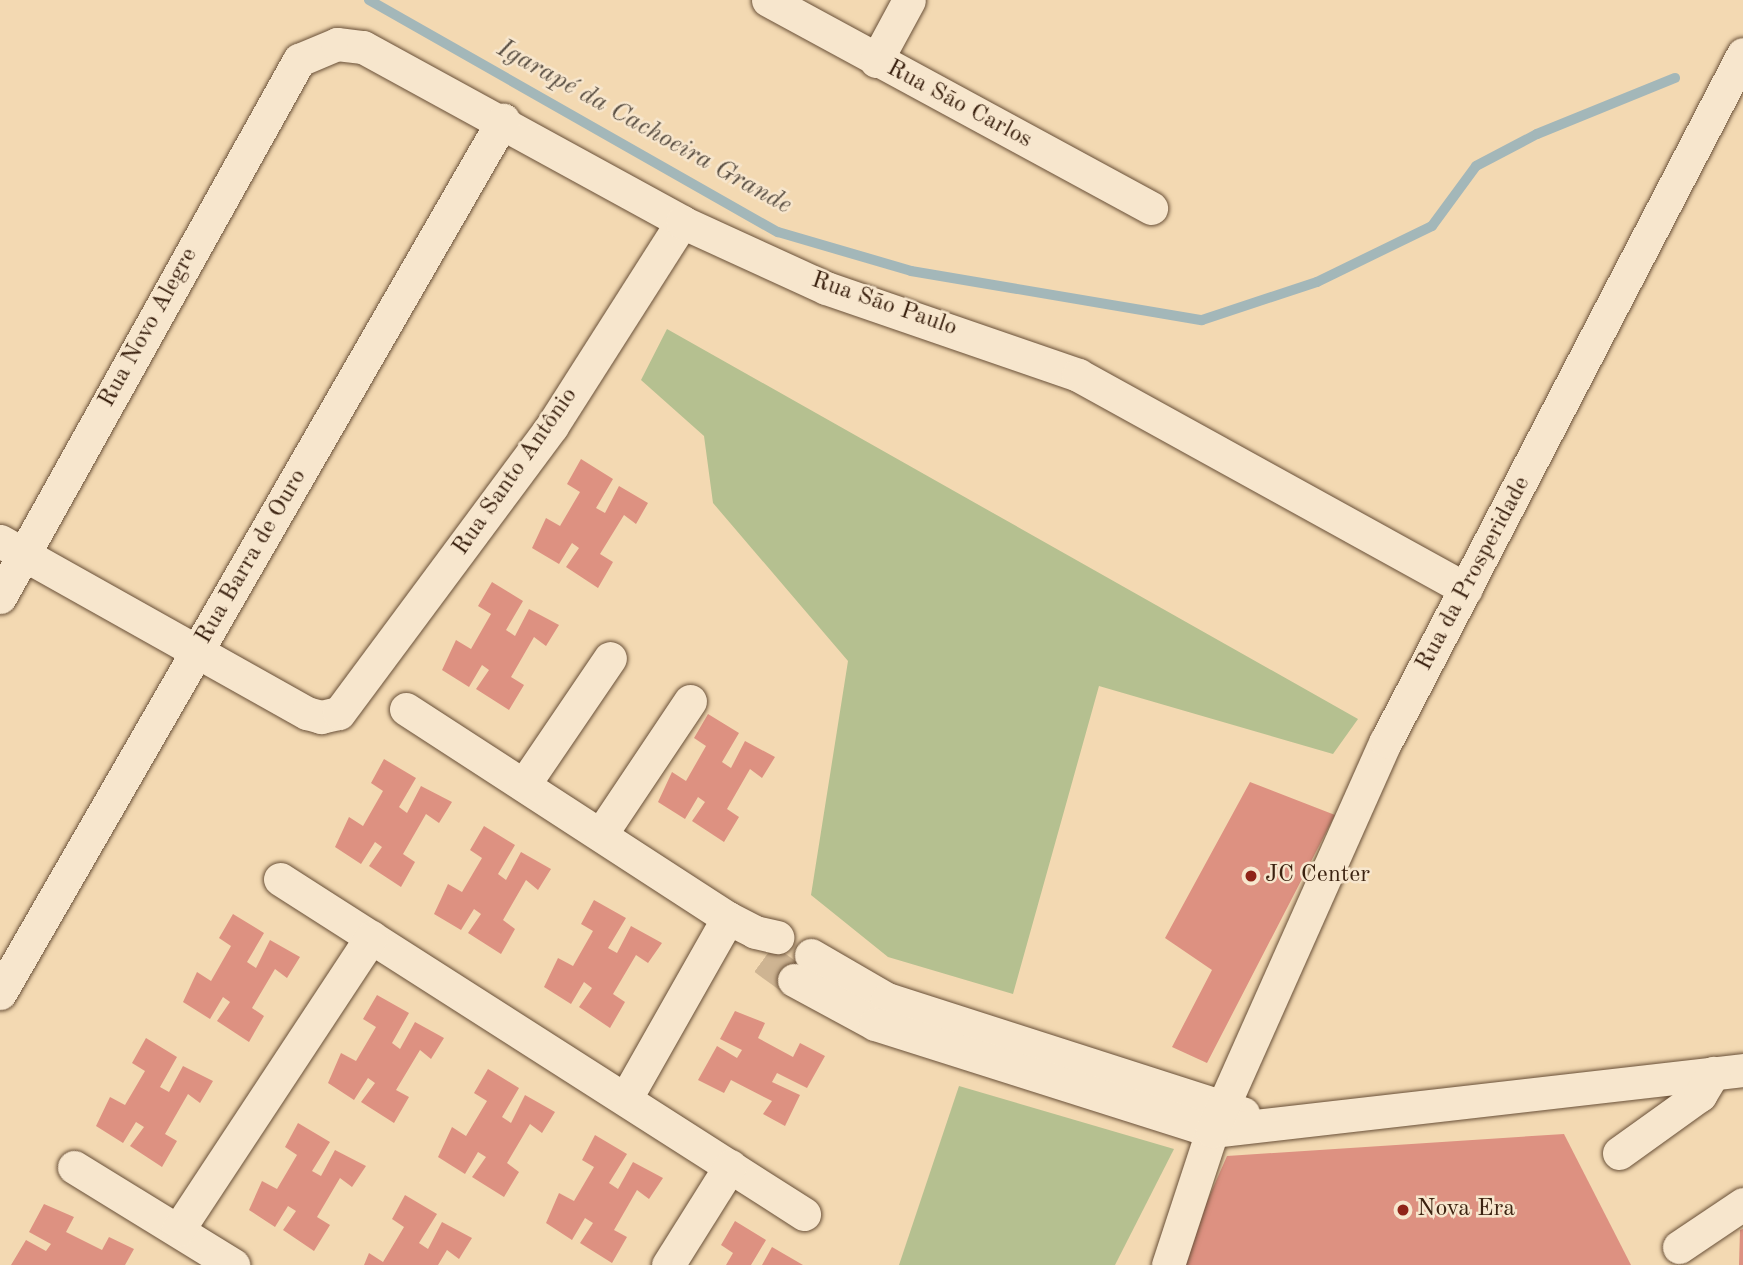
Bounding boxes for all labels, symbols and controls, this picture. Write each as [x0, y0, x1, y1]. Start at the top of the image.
water label: Igarapé da Cachoeira Grande [491, 34, 797, 222]
street label: Rua São Carlos [881, 55, 1037, 155]
street label: Rua Novo Alegre [93, 243, 205, 413]
street label: Rua São Paulo [807, 267, 961, 343]
street label: Rua Santo Antônio [447, 383, 585, 561]
street label: Rua Barra de Ouro [190, 465, 314, 649]
street label: Rua da Prosperidade [1411, 472, 1537, 676]
place label: JC Center [1265, 862, 1370, 890]
marker: JC Center [1243, 868, 1259, 884]
place label: Nova Era [1417, 1196, 1515, 1224]
marker: Nova Era [1395, 1202, 1411, 1218]

